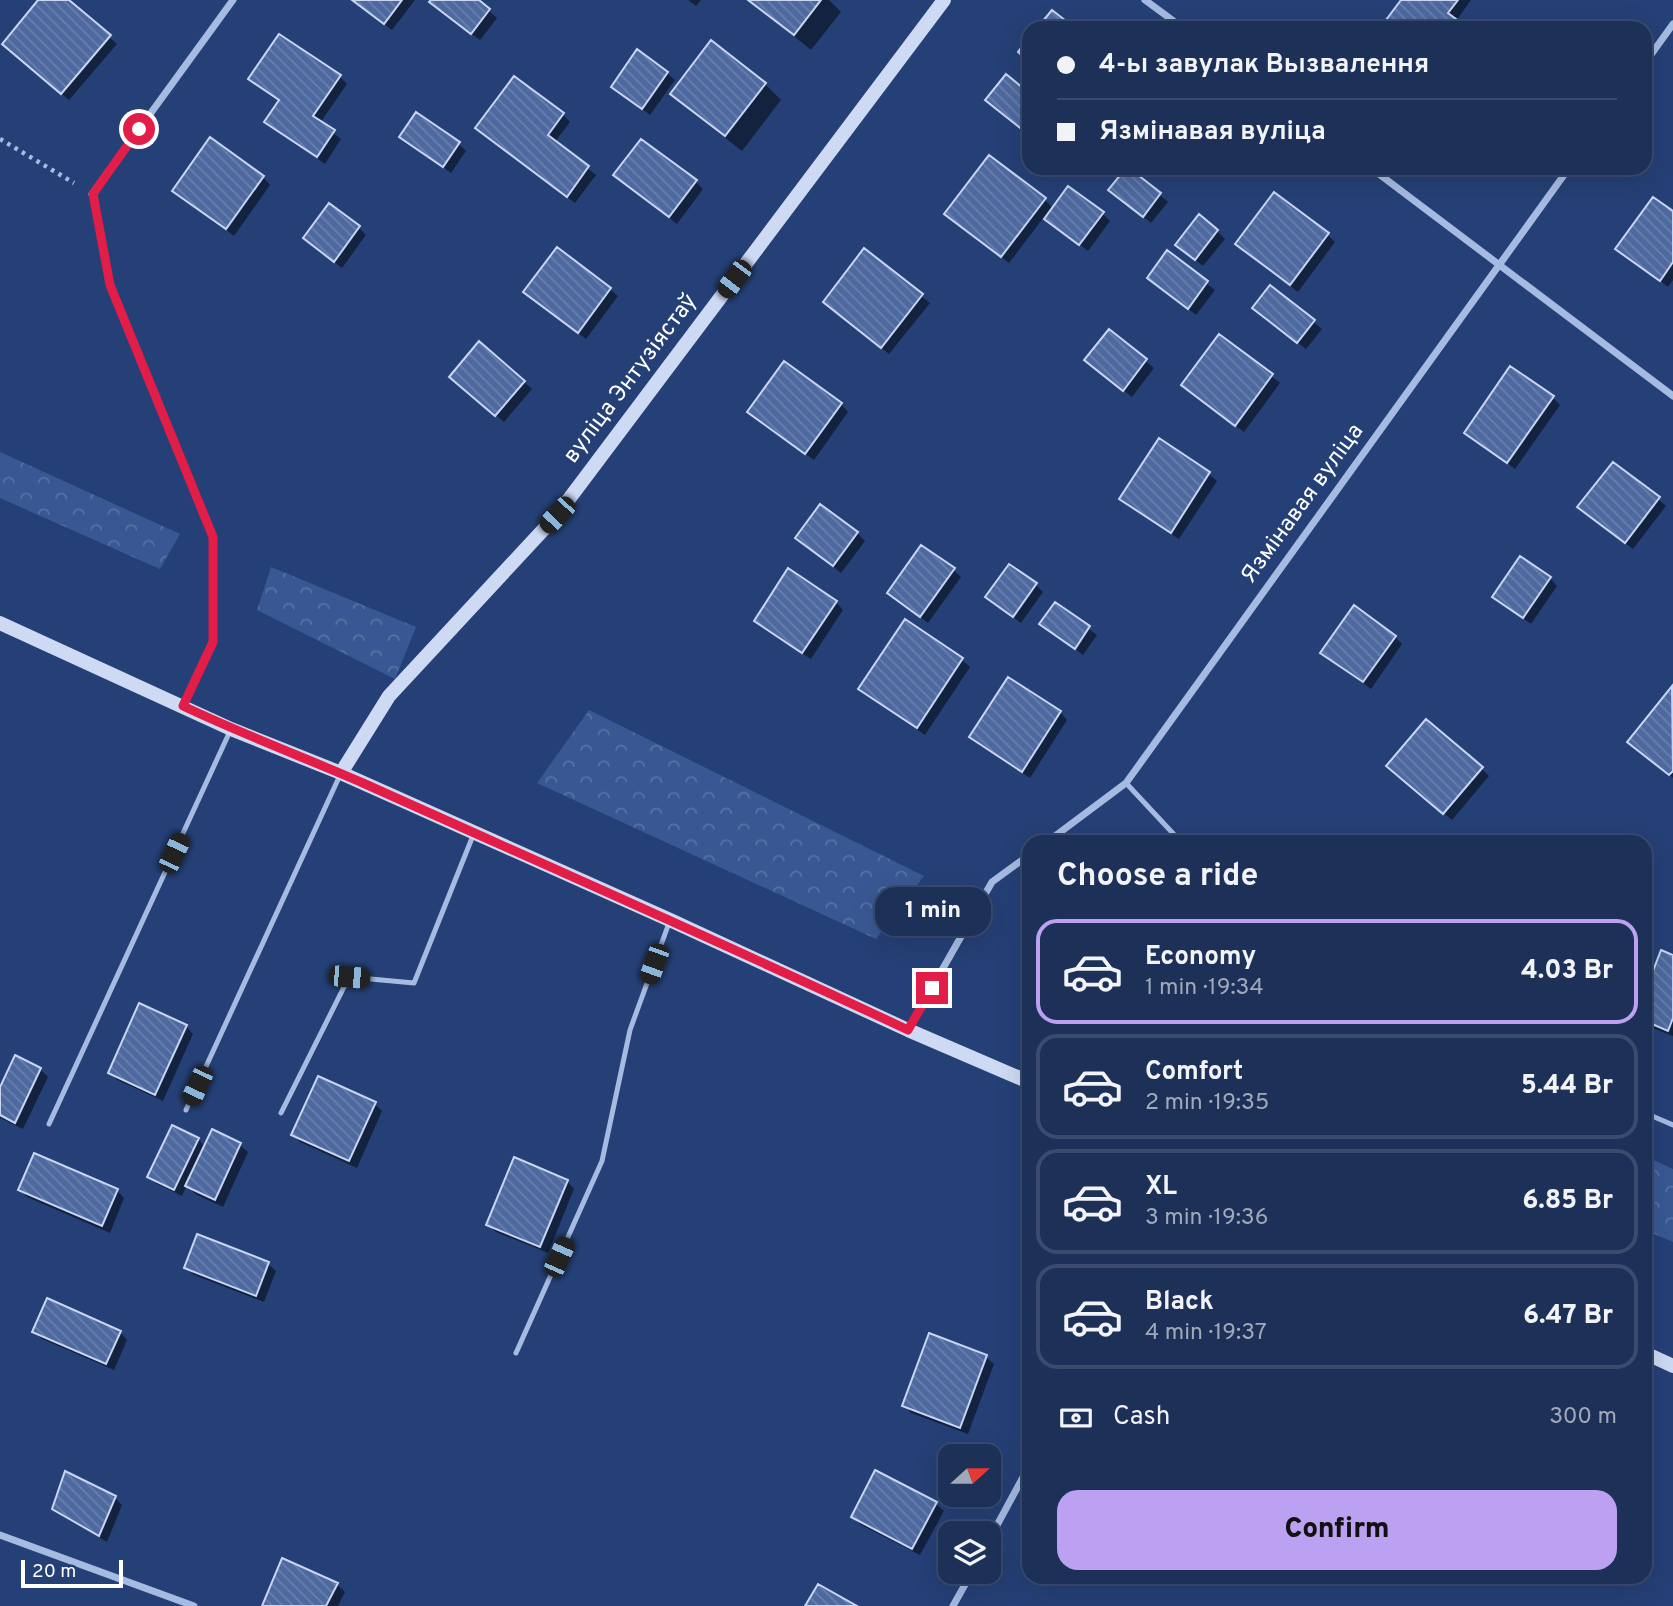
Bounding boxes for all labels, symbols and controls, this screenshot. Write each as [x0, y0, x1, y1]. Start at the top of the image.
text: 4-ы завулак Вызвалення [1099, 49, 1429, 82]
route start [123, 113, 155, 145]
text: Язмінавая вуліца [1099, 116, 1326, 149]
car [713, 256, 756, 302]
street label: вуліца Энтузіястаў [558, 288, 704, 470]
street label: Язмінавая вуліца [1235, 418, 1371, 590]
car [535, 492, 580, 538]
car [156, 830, 193, 876]
text: Choose a ride [1057, 857, 1258, 897]
callout: 1 min [874, 886, 990, 936]
text: 1 min [905, 897, 961, 926]
icon: car [1061, 940, 1124, 1003]
car [637, 941, 672, 987]
text: Economy [1145, 941, 1256, 974]
text: 4.03 Br [1521, 955, 1613, 988]
car [328, 965, 371, 989]
route end [916, 972, 948, 1004]
text: 1 min · 19:34 [1145, 974, 1264, 1003]
icon: car [1061, 1055, 1124, 1118]
text: Comfort [1145, 1056, 1243, 1089]
car [179, 1063, 216, 1109]
text: 5.44 Br [1521, 1070, 1613, 1103]
text: 2 min · 19:35 [1145, 1089, 1269, 1118]
icon: car [1061, 1170, 1124, 1233]
text: XL [1145, 1171, 1177, 1204]
text: 6.85 Br [1522, 1185, 1613, 1218]
text: 3 min · 19:36 [1145, 1204, 1268, 1233]
car [541, 1234, 578, 1280]
icon: car [1061, 1285, 1124, 1348]
text: Black [1145, 1286, 1214, 1319]
text: 6.47 Br [1523, 1300, 1613, 1333]
text: 4 min · 19:37 [1145, 1319, 1267, 1348]
icon: cash [1057, 1399, 1095, 1437]
text: Cash [1113, 1401, 1170, 1434]
text: 300 m [1549, 1403, 1617, 1432]
north arrow [938, 1444, 1001, 1507]
map controls [938, 1444, 1001, 1584]
button: Confirm [1057, 1490, 1617, 1570]
button: layers [938, 1521, 1001, 1584]
scale bar [21, 1557, 122, 1589]
text: 20 m [32, 1560, 76, 1584]

